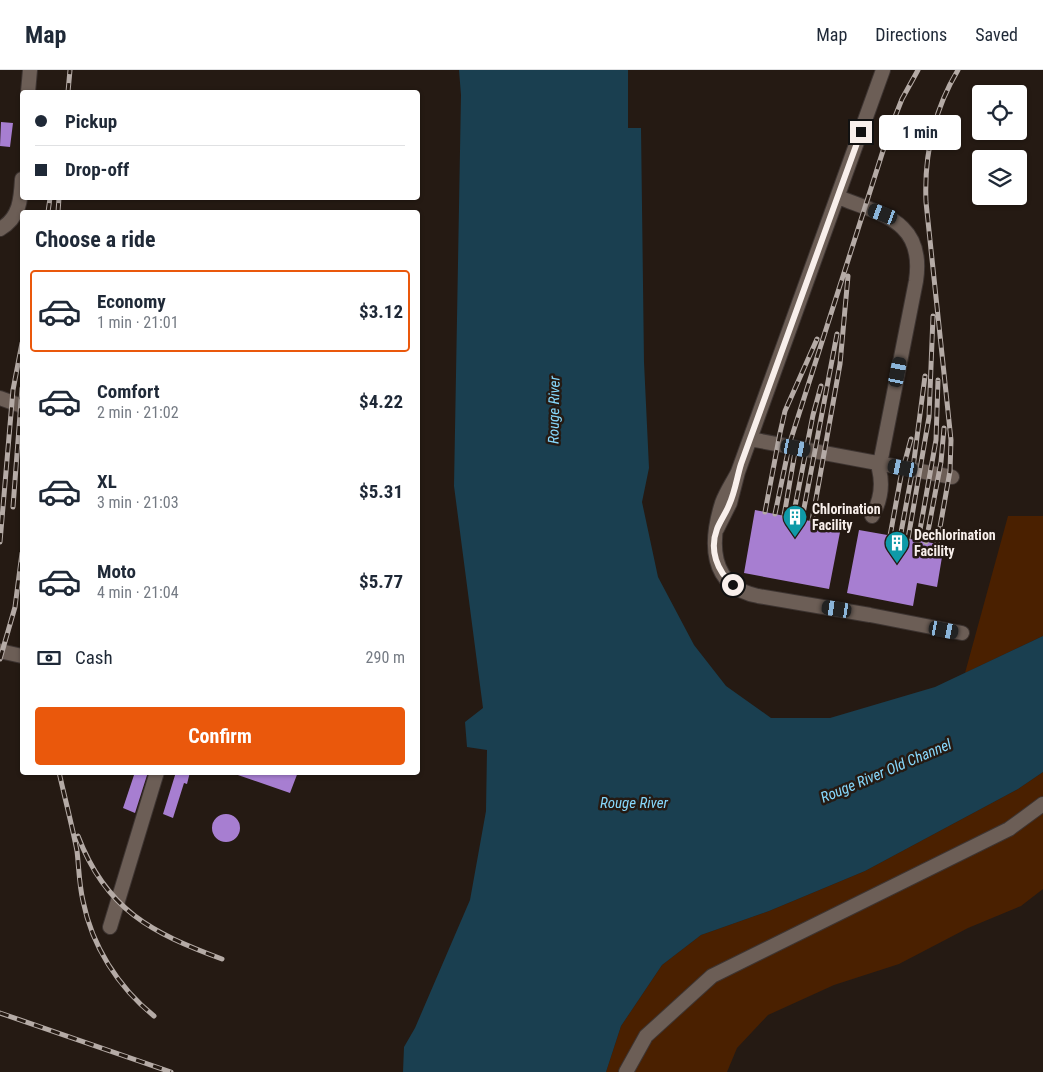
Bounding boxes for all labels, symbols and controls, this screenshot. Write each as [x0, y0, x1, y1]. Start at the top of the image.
text: Map [25, 21, 66, 49]
text: Map [816, 24, 847, 45]
text: Directions [875, 24, 947, 45]
text: Saved [975, 24, 1018, 45]
map controls [972, 85, 1027, 205]
button: locate [972, 85, 1027, 140]
text: Pickup [65, 110, 117, 133]
callout: 1 min [878, 114, 961, 150]
route end [850, 121, 872, 143]
text: 1 min [902, 123, 938, 142]
button: layers [972, 150, 1027, 205]
text: Drop-off [65, 158, 129, 181]
car [866, 202, 899, 226]
text: Choose a ride [35, 227, 156, 252]
icon: car [37, 289, 82, 334]
text: Economy [97, 290, 166, 313]
text: $3.12 [359, 300, 403, 323]
text: 1 min · 21:01 [97, 313, 179, 332]
car [887, 356, 908, 388]
water label: Rouge River [544, 375, 564, 444]
icon: car [37, 379, 82, 424]
text: Comfort [97, 380, 160, 403]
text: $4.22 [359, 390, 403, 413]
text: 2 min · 21:02 [97, 403, 179, 422]
car [779, 438, 812, 458]
car [886, 458, 919, 478]
icon: car [37, 469, 82, 514]
text: XL [97, 470, 117, 493]
text: $5.31 [359, 480, 403, 503]
text: 3 min · 21:03 [97, 493, 179, 512]
place label: Chlorination Facility [812, 501, 881, 533]
building icon: Chlorination Facility [782, 504, 808, 538]
place label: Dechlorination Facility [914, 527, 996, 559]
building icon: Dechlorination Facility [884, 530, 910, 564]
icon: car [37, 559, 82, 604]
text: Moto [97, 560, 136, 583]
text: $5.77 [359, 570, 403, 593]
route start [722, 574, 744, 596]
text: 4 min · 21:04 [97, 583, 179, 602]
car [821, 599, 852, 619]
car [927, 620, 960, 640]
icon: cash [35, 644, 63, 672]
text: Cash [75, 646, 113, 669]
text: 290 m [366, 648, 405, 667]
button: Confirm [35, 707, 405, 765]
water label: Rouge River Old Channel [818, 735, 955, 807]
water label: Rouge River [600, 794, 669, 812]

